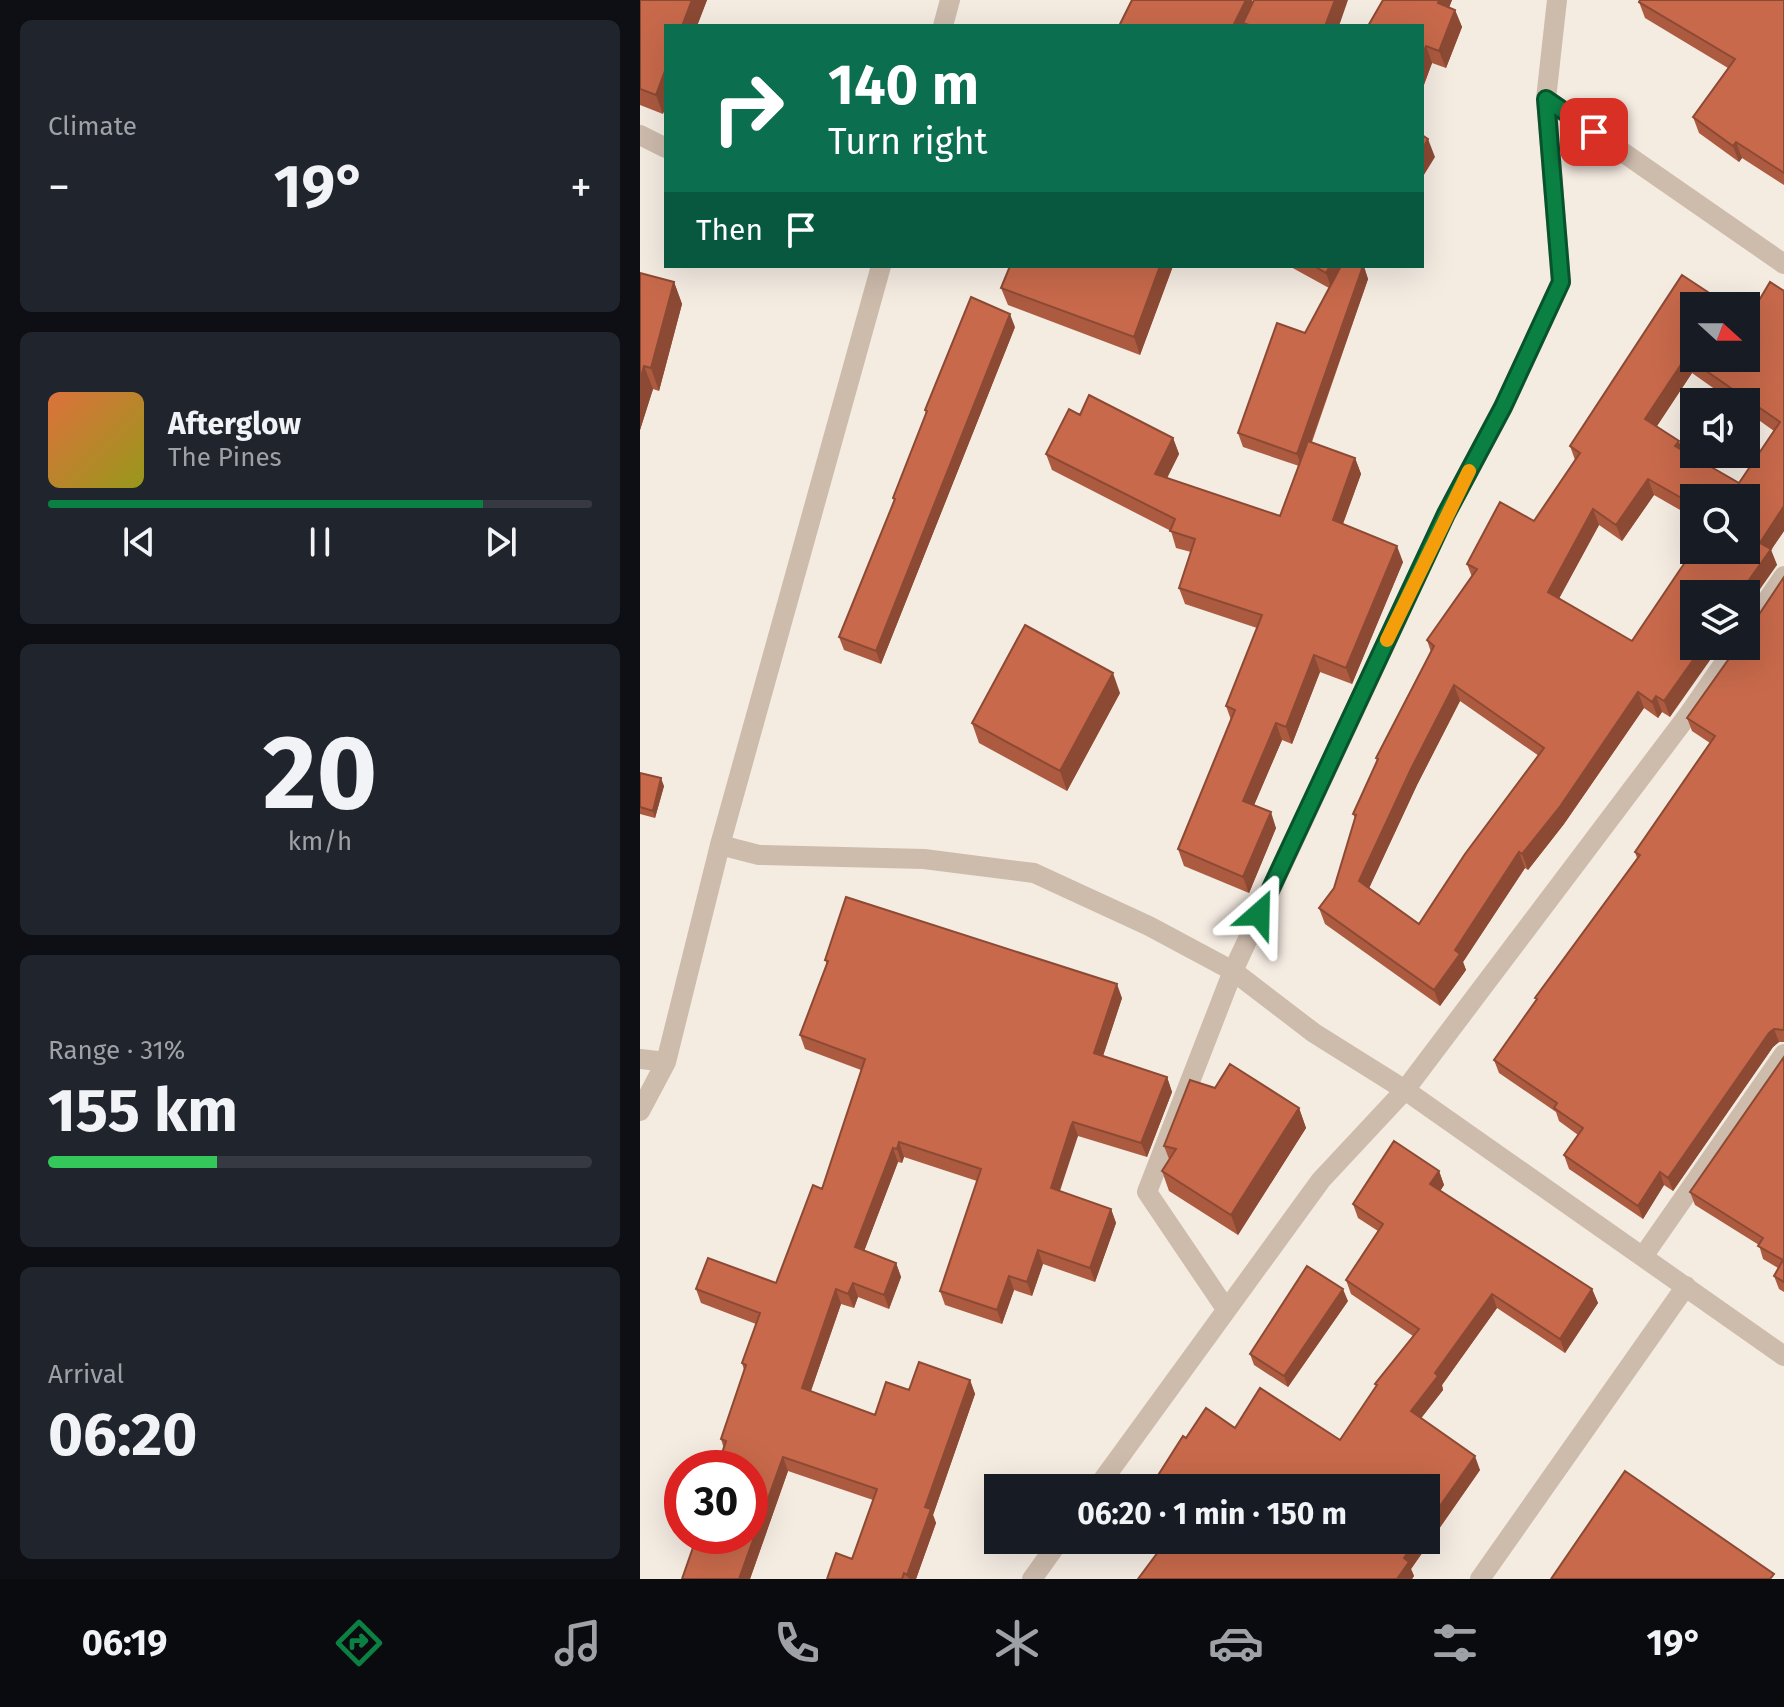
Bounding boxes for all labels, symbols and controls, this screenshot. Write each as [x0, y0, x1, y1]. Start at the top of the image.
text: 140 m [828, 52, 979, 119]
icon: right [696, 56, 800, 160]
pin [1560, 98, 1628, 166]
icon: arrive [1572, 110, 1616, 154]
text: Climate [48, 111, 137, 142]
text: Turn right [828, 120, 988, 164]
text: 19° [274, 151, 366, 223]
text: − [48, 161, 70, 214]
text: + [570, 161, 592, 214]
icon: arrive [779, 208, 823, 252]
text: Then [696, 212, 763, 248]
north arrow [1680, 292, 1760, 372]
map controls [1680, 292, 1760, 660]
button: sound [1680, 388, 1760, 468]
text: Afterglow [168, 406, 301, 442]
text: The Pines [168, 442, 282, 473]
button: search [1680, 484, 1760, 564]
icon: previous [117, 520, 161, 564]
icon: pause [298, 520, 342, 564]
icon: next [479, 520, 523, 564]
button: layers [1680, 580, 1760, 660]
text: 20 [263, 711, 377, 836]
text: km/h [288, 826, 352, 857]
position arrow [1217, 872, 1301, 956]
text: Range · 31% [48, 1035, 185, 1066]
text: 155 km [48, 1075, 238, 1147]
text: Arrival [48, 1359, 124, 1390]
text: 06:20 [48, 1399, 197, 1471]
speed limit sign: 30 [664, 1450, 768, 1554]
text: 06:20 · 1 min · 150 m [1077, 1496, 1347, 1532]
icon: directions [331, 1615, 387, 1671]
icon: music [550, 1615, 606, 1671]
icon: phone [769, 1615, 825, 1671]
icon: climate [989, 1615, 1045, 1671]
icon: car [1208, 1615, 1264, 1671]
icon: filters [1427, 1615, 1483, 1671]
text: 06:19 [82, 1621, 167, 1665]
text: 19° [1647, 1621, 1702, 1665]

